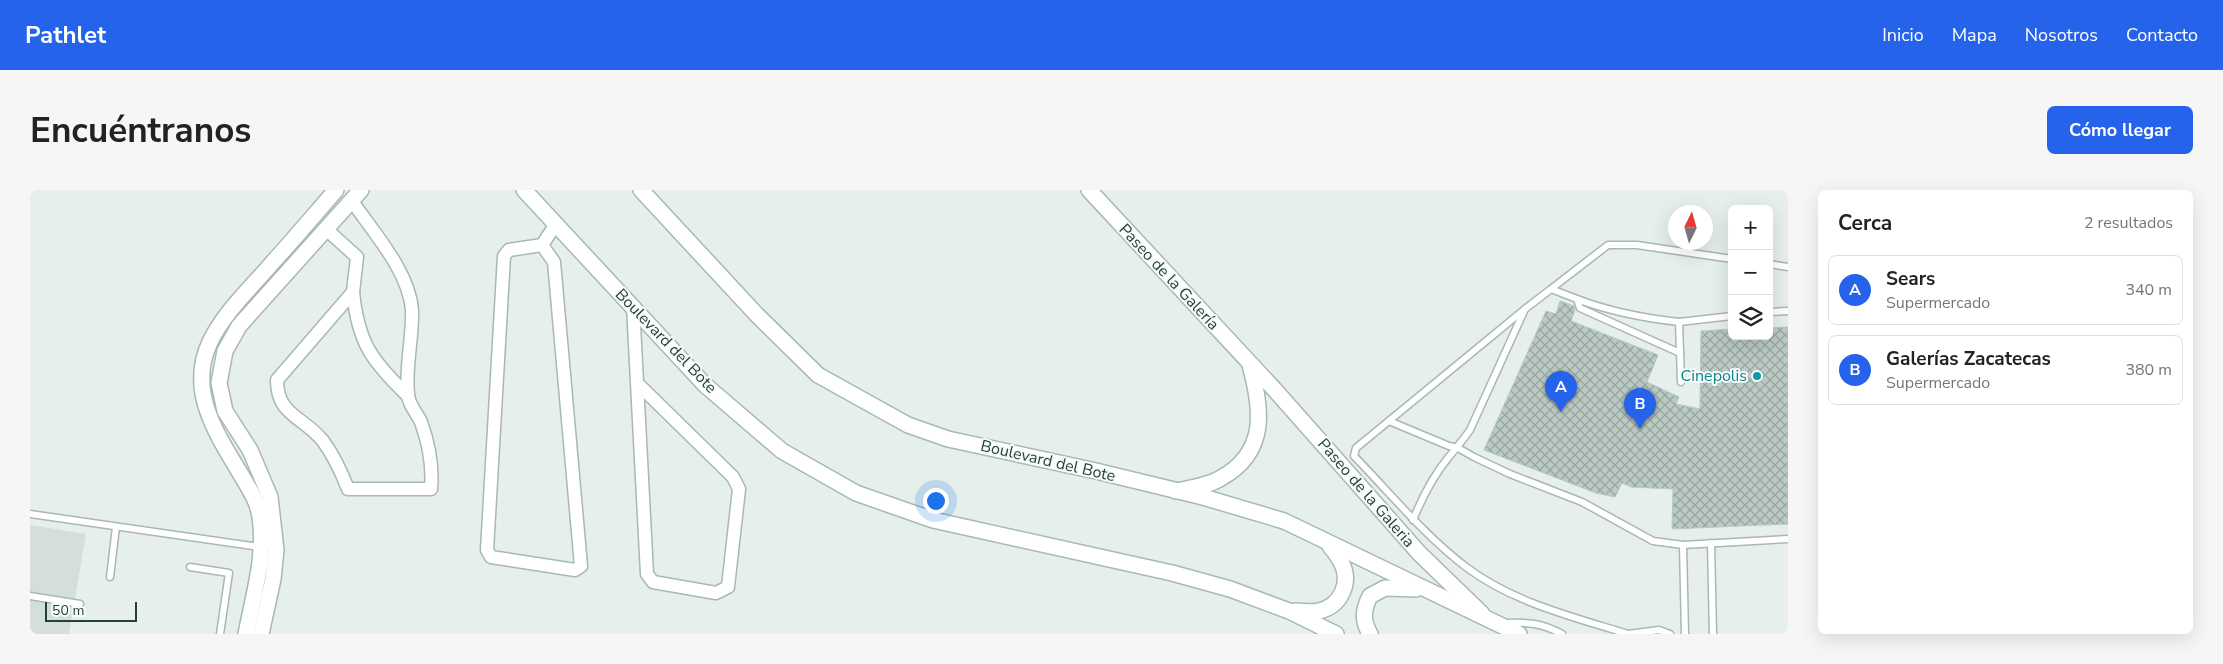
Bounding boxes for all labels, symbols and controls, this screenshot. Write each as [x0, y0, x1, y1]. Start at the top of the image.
text: Pathlet [25, 19, 106, 51]
text: Inicio [1882, 23, 1924, 47]
text: Mapa [1952, 23, 1997, 47]
text: Nosotros [2025, 23, 2098, 47]
text: Contacto [2126, 23, 2198, 47]
button: Cómo llegar [2047, 106, 2193, 154]
text: Encuéntranos [30, 107, 251, 154]
north arrow [1668, 205, 1713, 250]
map controls [1728, 205, 1773, 340]
button: + [1728, 205, 1773, 250]
text: Cerca [1838, 209, 1892, 237]
text: 2 resultados [2084, 212, 2173, 234]
street label: Paseo de la Galería [1114, 219, 1224, 335]
button: − [1728, 250, 1773, 295]
text: Sears [1886, 266, 1935, 292]
text: A [1849, 279, 1861, 301]
text: 340 m [2125, 279, 2172, 301]
street label: Boulevard del Bote [610, 284, 722, 398]
text: Supermercado [1886, 292, 1990, 314]
button: layers [1728, 295, 1773, 340]
text: Galerías Zacatecas [1886, 346, 2051, 372]
text: B [1849, 359, 1861, 381]
text: 380 m [2125, 359, 2172, 381]
place label: Cinepolis [1681, 365, 1747, 387]
marker: Cinepolis [1751, 370, 1763, 382]
pin: A [1545, 371, 1577, 412]
text: Supermercado [1886, 372, 1990, 394]
pin: B [1624, 388, 1656, 429]
street label: Paseo de la Galeria [1312, 434, 1420, 552]
street label: Boulevard del Bote [978, 435, 1118, 487]
your location [923, 488, 949, 514]
scale bar [45, 599, 138, 622]
text: 50 m [52, 601, 84, 620]

